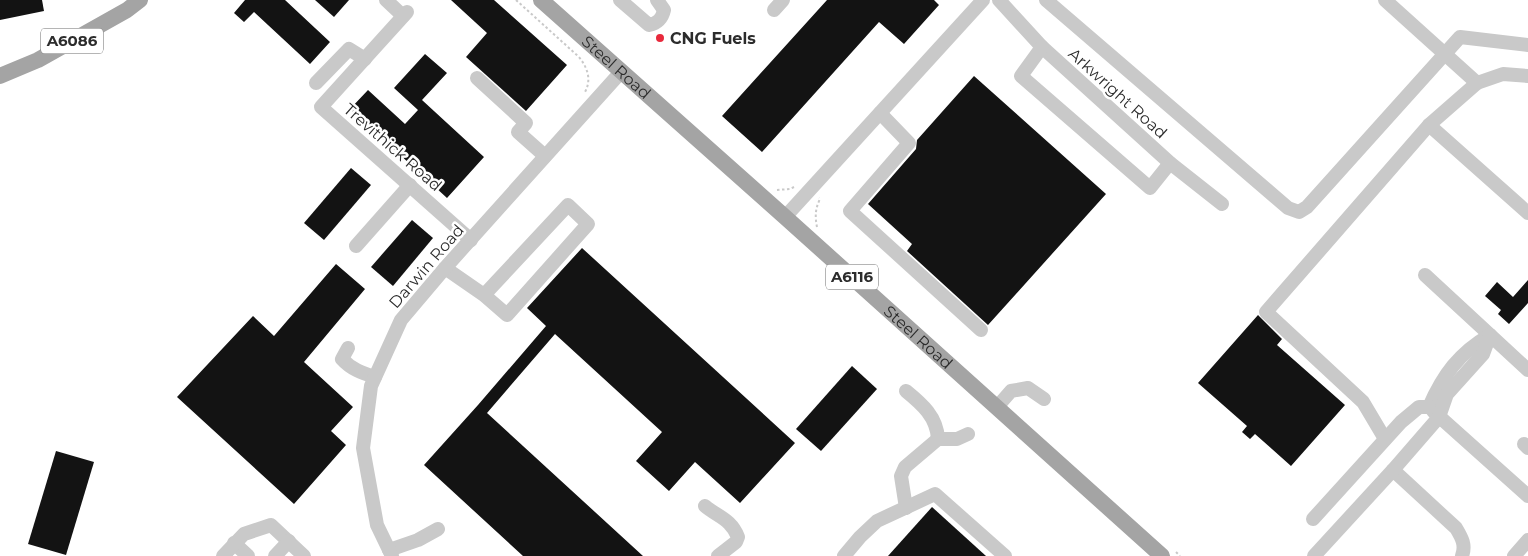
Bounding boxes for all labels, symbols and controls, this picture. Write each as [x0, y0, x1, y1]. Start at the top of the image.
road number: A6086 [41, 28, 103, 54]
place label: CNG Fuels [670, 29, 756, 48]
street label: Steel Road [578, 32, 655, 103]
marker: CNG Fuels [654, 32, 666, 44]
street label: Arkwright Road [1065, 44, 1171, 143]
street label: Trevithick Road [340, 100, 446, 195]
street label: Darwin Road [385, 221, 468, 312]
road number: A6116 [826, 264, 878, 290]
street label: Steel Road [880, 302, 956, 373]

